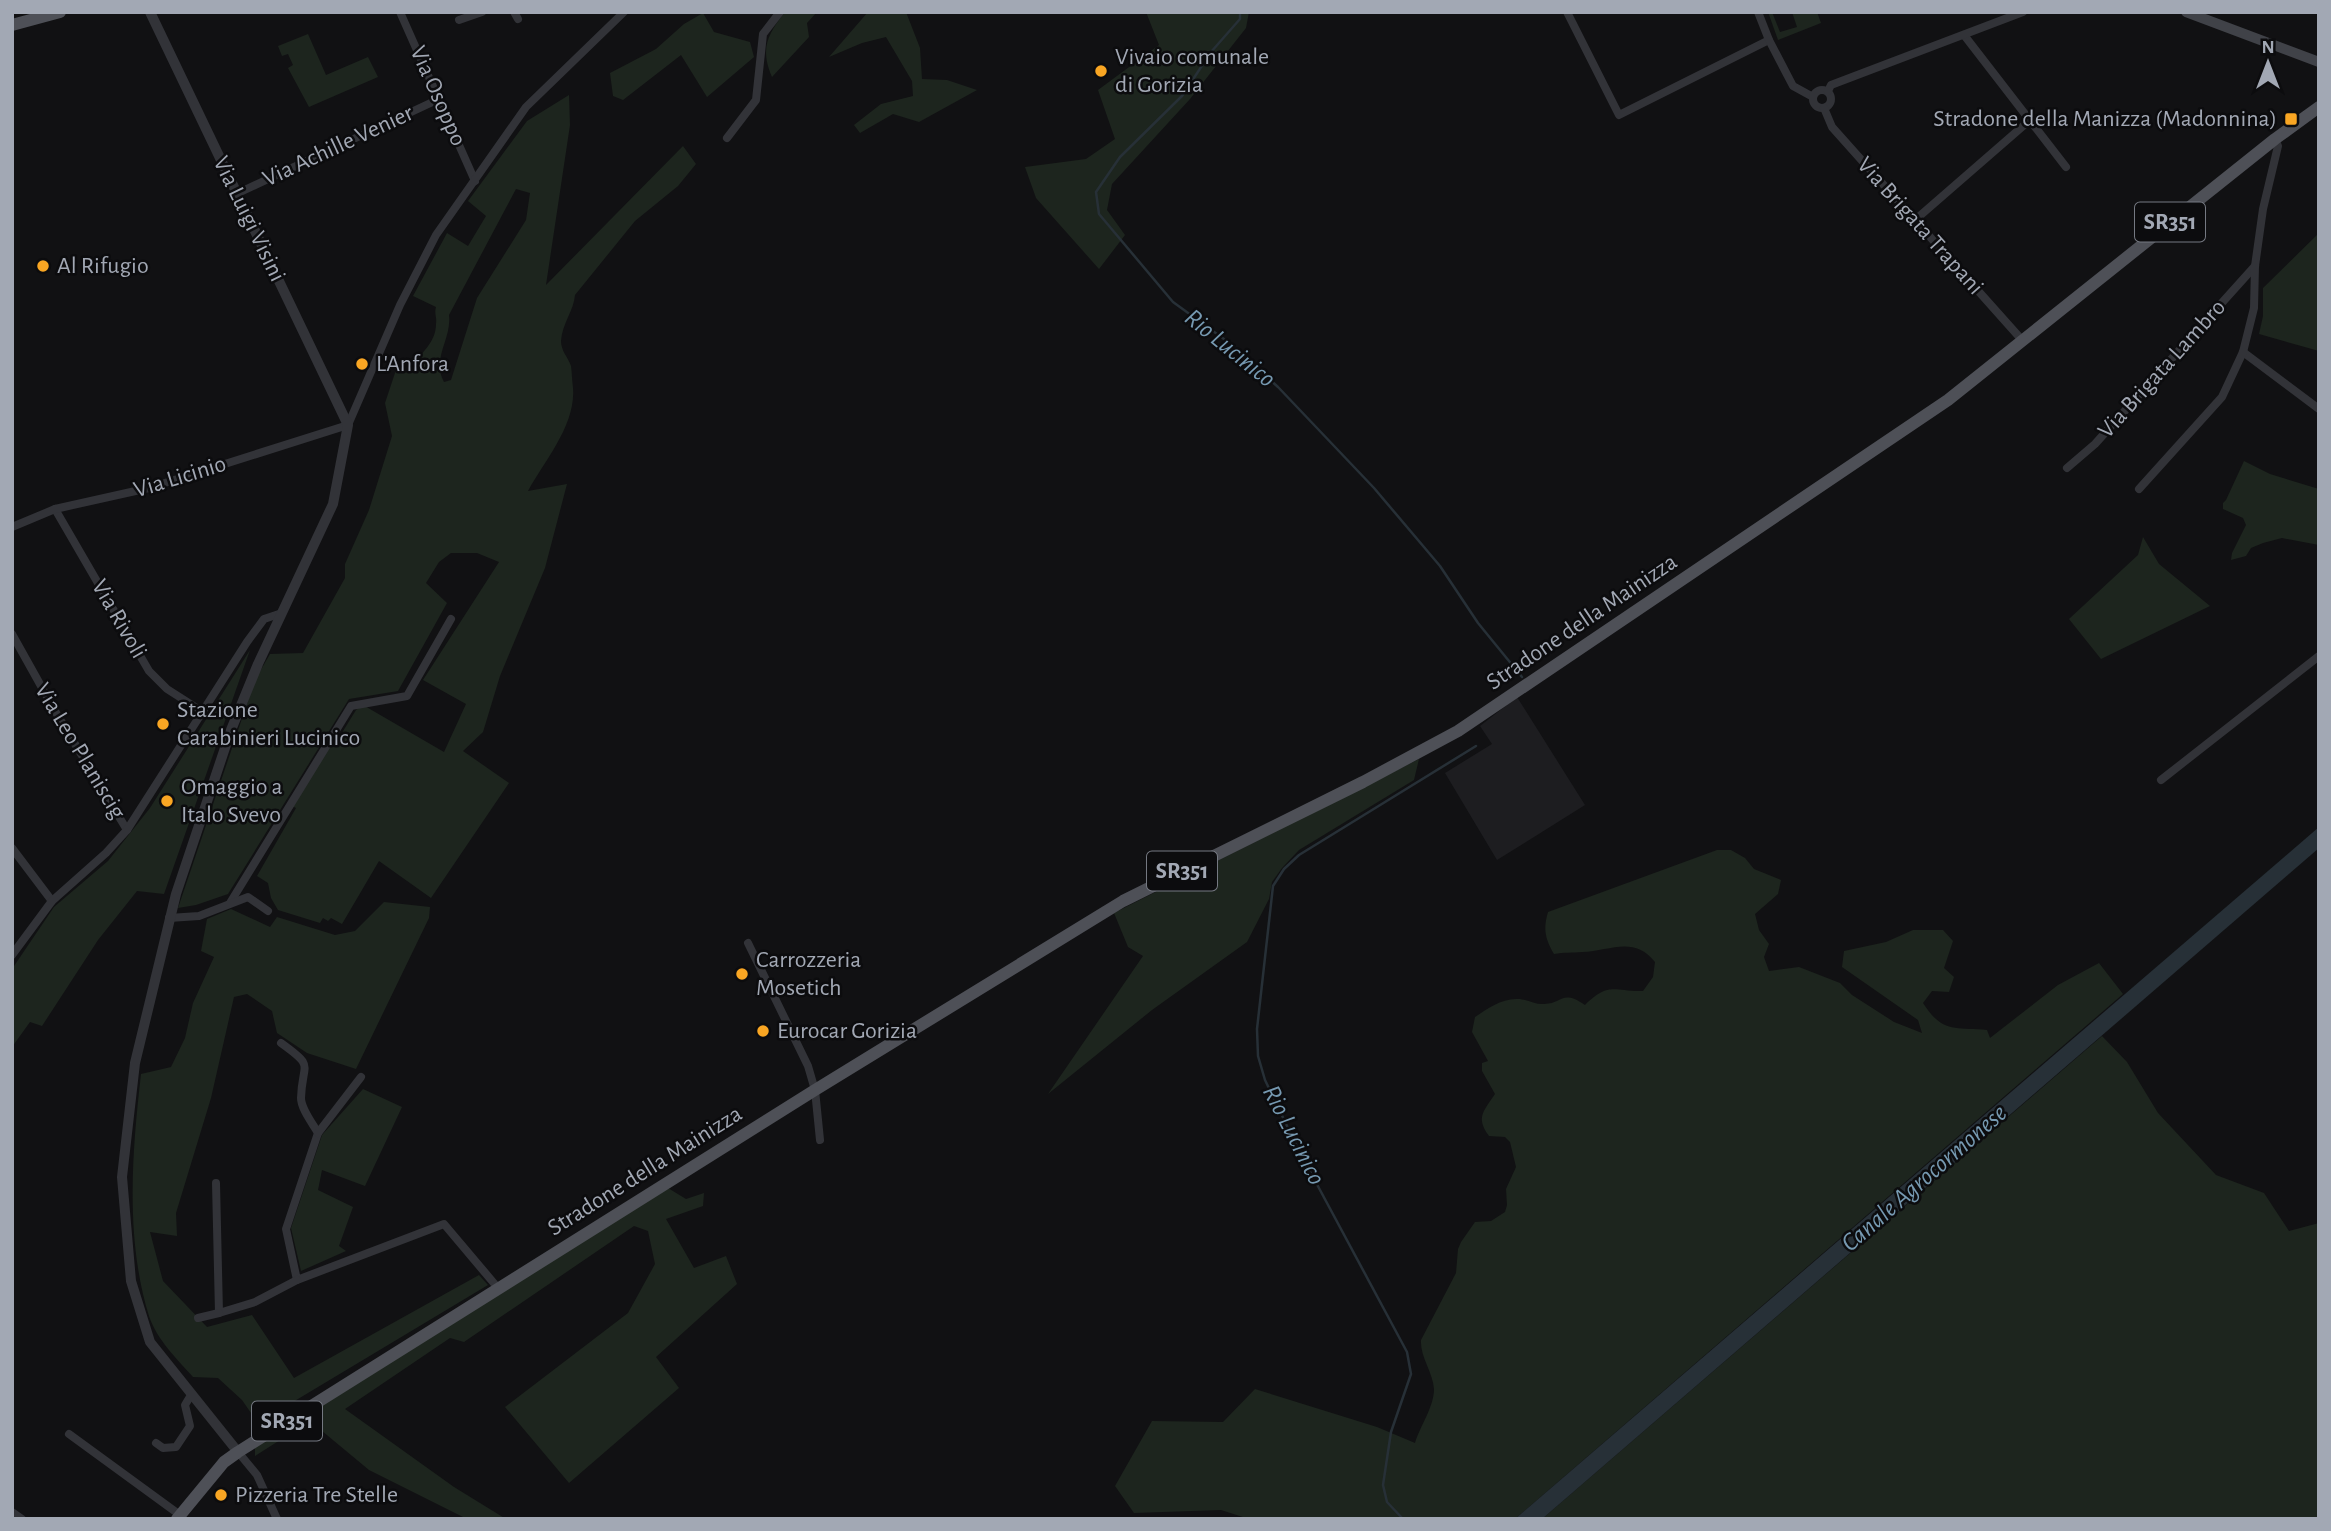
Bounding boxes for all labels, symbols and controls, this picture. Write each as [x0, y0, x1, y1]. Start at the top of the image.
north arrow [2233, 28, 2303, 98]
text: N [2261, 38, 2275, 57]
street label: Via Osoppo [405, 42, 471, 150]
place label: Vivaio comunale di Gorizia [1115, 45, 1269, 97]
marker: Vivaio comunale di Gorizia [1093, 63, 1109, 79]
street label: Via Achille Venier [259, 101, 417, 191]
place label: Stradone della Manizza (Madonnina) [1933, 107, 2277, 131]
marker: Stradone della Manizza (Madonnina) [2283, 111, 2299, 127]
street label: Via Luigi Visini [208, 153, 290, 285]
street label: Via Brigata Trapani [1852, 153, 1988, 299]
road number: SR351 [2135, 202, 2205, 242]
place label: Al Rifugio [57, 254, 149, 278]
marker: Al Rifugio [35, 258, 51, 274]
street label: Via Brigata Lambro [2094, 295, 2230, 443]
water label: Rio Lucinico [1180, 304, 1280, 392]
place label: L'Anfora [376, 352, 449, 376]
marker: L'Anfora [354, 356, 370, 372]
street label: Via Licinio [131, 452, 229, 502]
street label: Stradone della Mainizza [1482, 549, 1682, 695]
street label: Via Rivoli [87, 575, 151, 663]
street label: Via Leo Planiscig [30, 679, 130, 823]
place label: Stazione Carabinieri Lucinico [177, 698, 360, 750]
marker: Stazione Carabinieri Lucinico [155, 716, 171, 732]
place label: Omaggio a Italo Svevo [181, 775, 283, 827]
marker: Omaggio a Italo Svevo [159, 793, 175, 809]
road number: SR351 [1147, 852, 1217, 890]
place label: Carrozzeria Mosetich [756, 948, 861, 1000]
marker: Carrozzeria Mosetich [734, 966, 750, 982]
place label: Eurocar Gorizia [777, 1019, 917, 1043]
marker: Eurocar Gorizia [755, 1023, 771, 1039]
water label: Rio Lucinico [1258, 1081, 1330, 1189]
water label: Canale Agrocormonese [1836, 1099, 2012, 1257]
street label: Stradone della Mainizza [544, 1101, 746, 1241]
road number: SR351 [252, 1402, 322, 1440]
place label: Pizzeria Tre Stelle [235, 1483, 398, 1507]
marker: Pizzeria Tre Stelle [213, 1487, 229, 1503]

